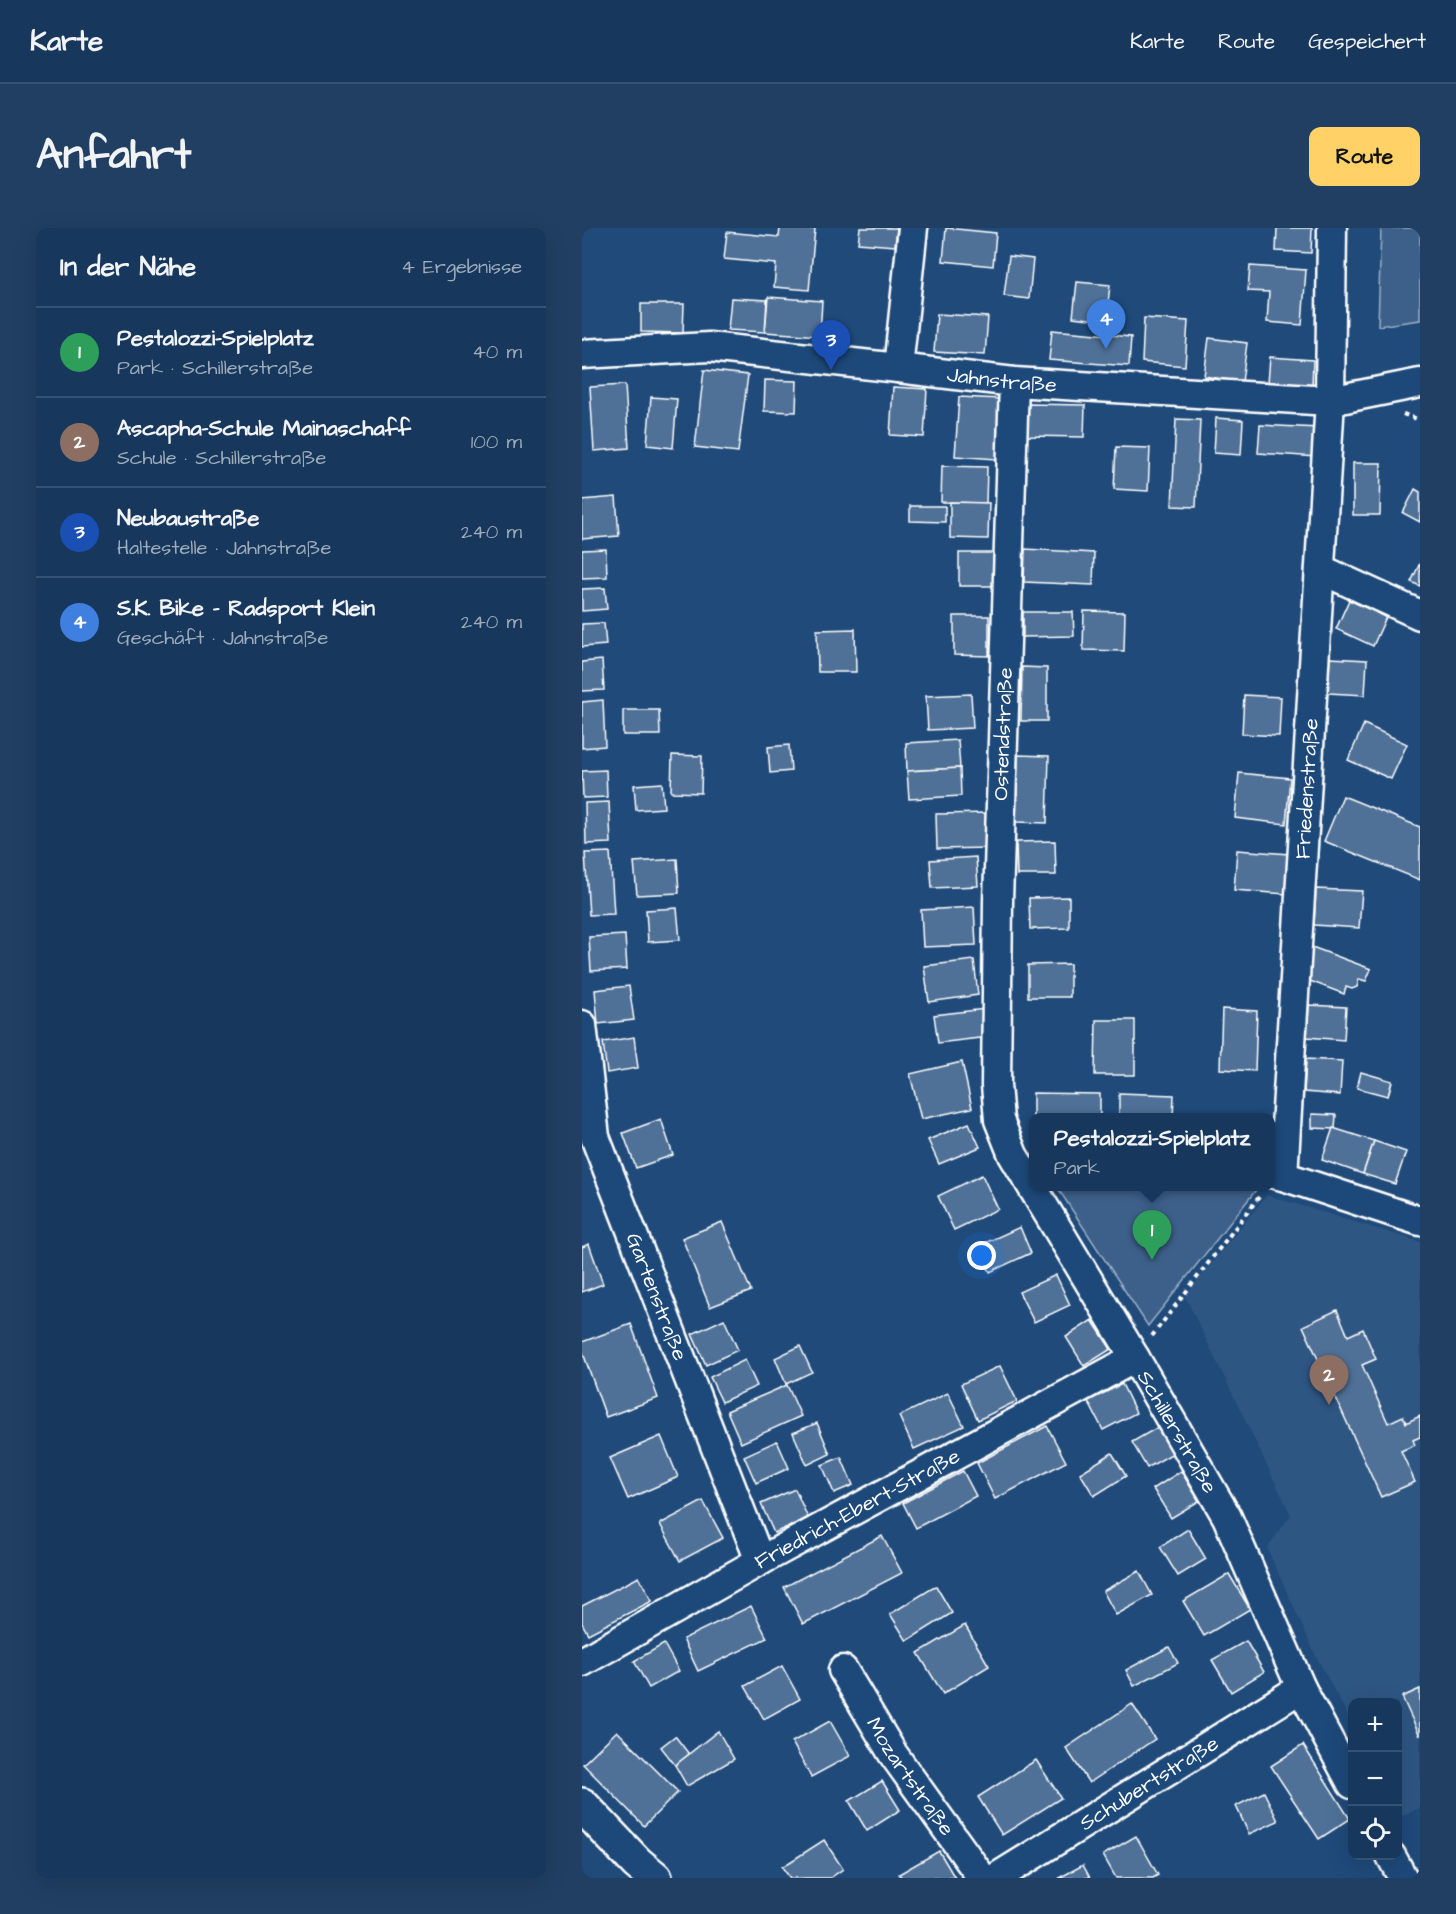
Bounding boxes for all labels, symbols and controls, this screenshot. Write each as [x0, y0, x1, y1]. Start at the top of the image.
text: Karte [30, 22, 103, 61]
text: Karte [1130, 27, 1185, 56]
text: Route [1218, 27, 1275, 56]
text: Gespeichert [1308, 27, 1426, 56]
text: Anfahrt [36, 127, 191, 185]
button: Route [1309, 127, 1420, 186]
text: In der Nähe [60, 249, 196, 285]
text: 4 Ergebnisse [401, 253, 522, 281]
pin: 4 [1086, 300, 1126, 349]
pin: 3 [812, 320, 850, 370]
text: Pestalozzi-Spielplatz [117, 323, 314, 354]
text: 1 [78, 338, 81, 366]
text: 40 m [472, 338, 522, 366]
text: Park · Schillerstraße [117, 354, 313, 382]
street label: Jahnstraße [945, 360, 1058, 399]
text: Ascapha-Schule Mainaschaff [117, 413, 411, 444]
text: 2 [74, 428, 85, 456]
text: 100 m [471, 428, 522, 456]
text: Schule · Schillerstraße [117, 444, 326, 472]
text: Neubaustraße [117, 503, 259, 534]
text: 3 [74, 518, 85, 546]
text: 240 m [461, 518, 522, 546]
text: Haltestelle · Jahnstraße [117, 534, 331, 562]
text: S.K. Bike - Radsport Klein [117, 593, 375, 624]
text: 4 [73, 608, 86, 636]
text: 240 m [461, 608, 522, 636]
text: Geschäft · Jahnstraße [117, 624, 328, 652]
street label: Ostendstraße [986, 667, 1020, 801]
street label: Friedenstraße [1288, 717, 1325, 860]
popup [1029, 1113, 1275, 1191]
text: Pestalozzi-Spielplatz [1054, 1123, 1250, 1154]
text: Park [1054, 1154, 1100, 1182]
pin: 1 [1132, 1210, 1172, 1260]
street label: Gartenstraße [619, 1228, 695, 1365]
your location [967, 1241, 996, 1270]
pin: 2 [1310, 1356, 1348, 1405]
street label: Schillerstraße [1131, 1365, 1225, 1498]
street label: Friedrich-Ebert-Straße [749, 1441, 965, 1576]
map controls [1348, 1698, 1402, 1860]
button: + [1348, 1698, 1402, 1752]
street label: Mozartstraße [860, 1712, 961, 1841]
street label: Schubertstraße [1074, 1729, 1224, 1837]
button: − [1348, 1752, 1402, 1806]
button: locate [1348, 1806, 1402, 1860]

